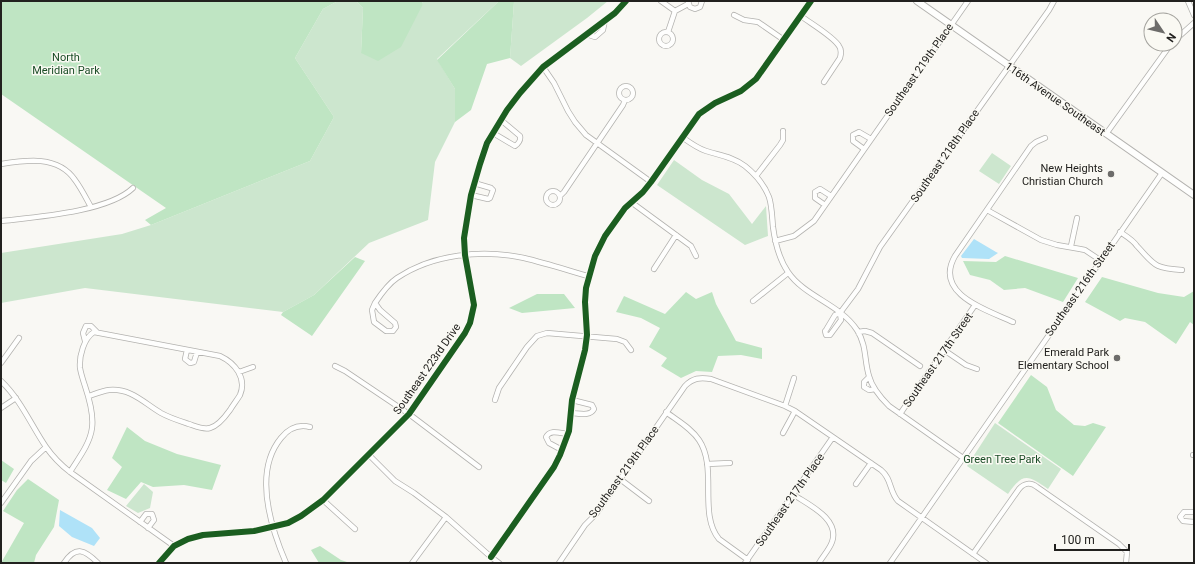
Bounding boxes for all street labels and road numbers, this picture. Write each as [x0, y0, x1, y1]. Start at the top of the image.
street label: Southeast 219th Place [882, 21, 956, 119]
street label: 116th Avenue Southeast [1002, 59, 1108, 139]
street label: Southeast 218th Place [908, 107, 982, 205]
street label: Southeast 216th Street [1042, 239, 1118, 339]
street label: Southeast 217th Street [900, 310, 976, 410]
street label: Southeast 223rd Drive [391, 321, 463, 417]
street label: Southeast 219th Place [586, 423, 662, 521]
street label: Southeast 217th Place [753, 451, 827, 549]

